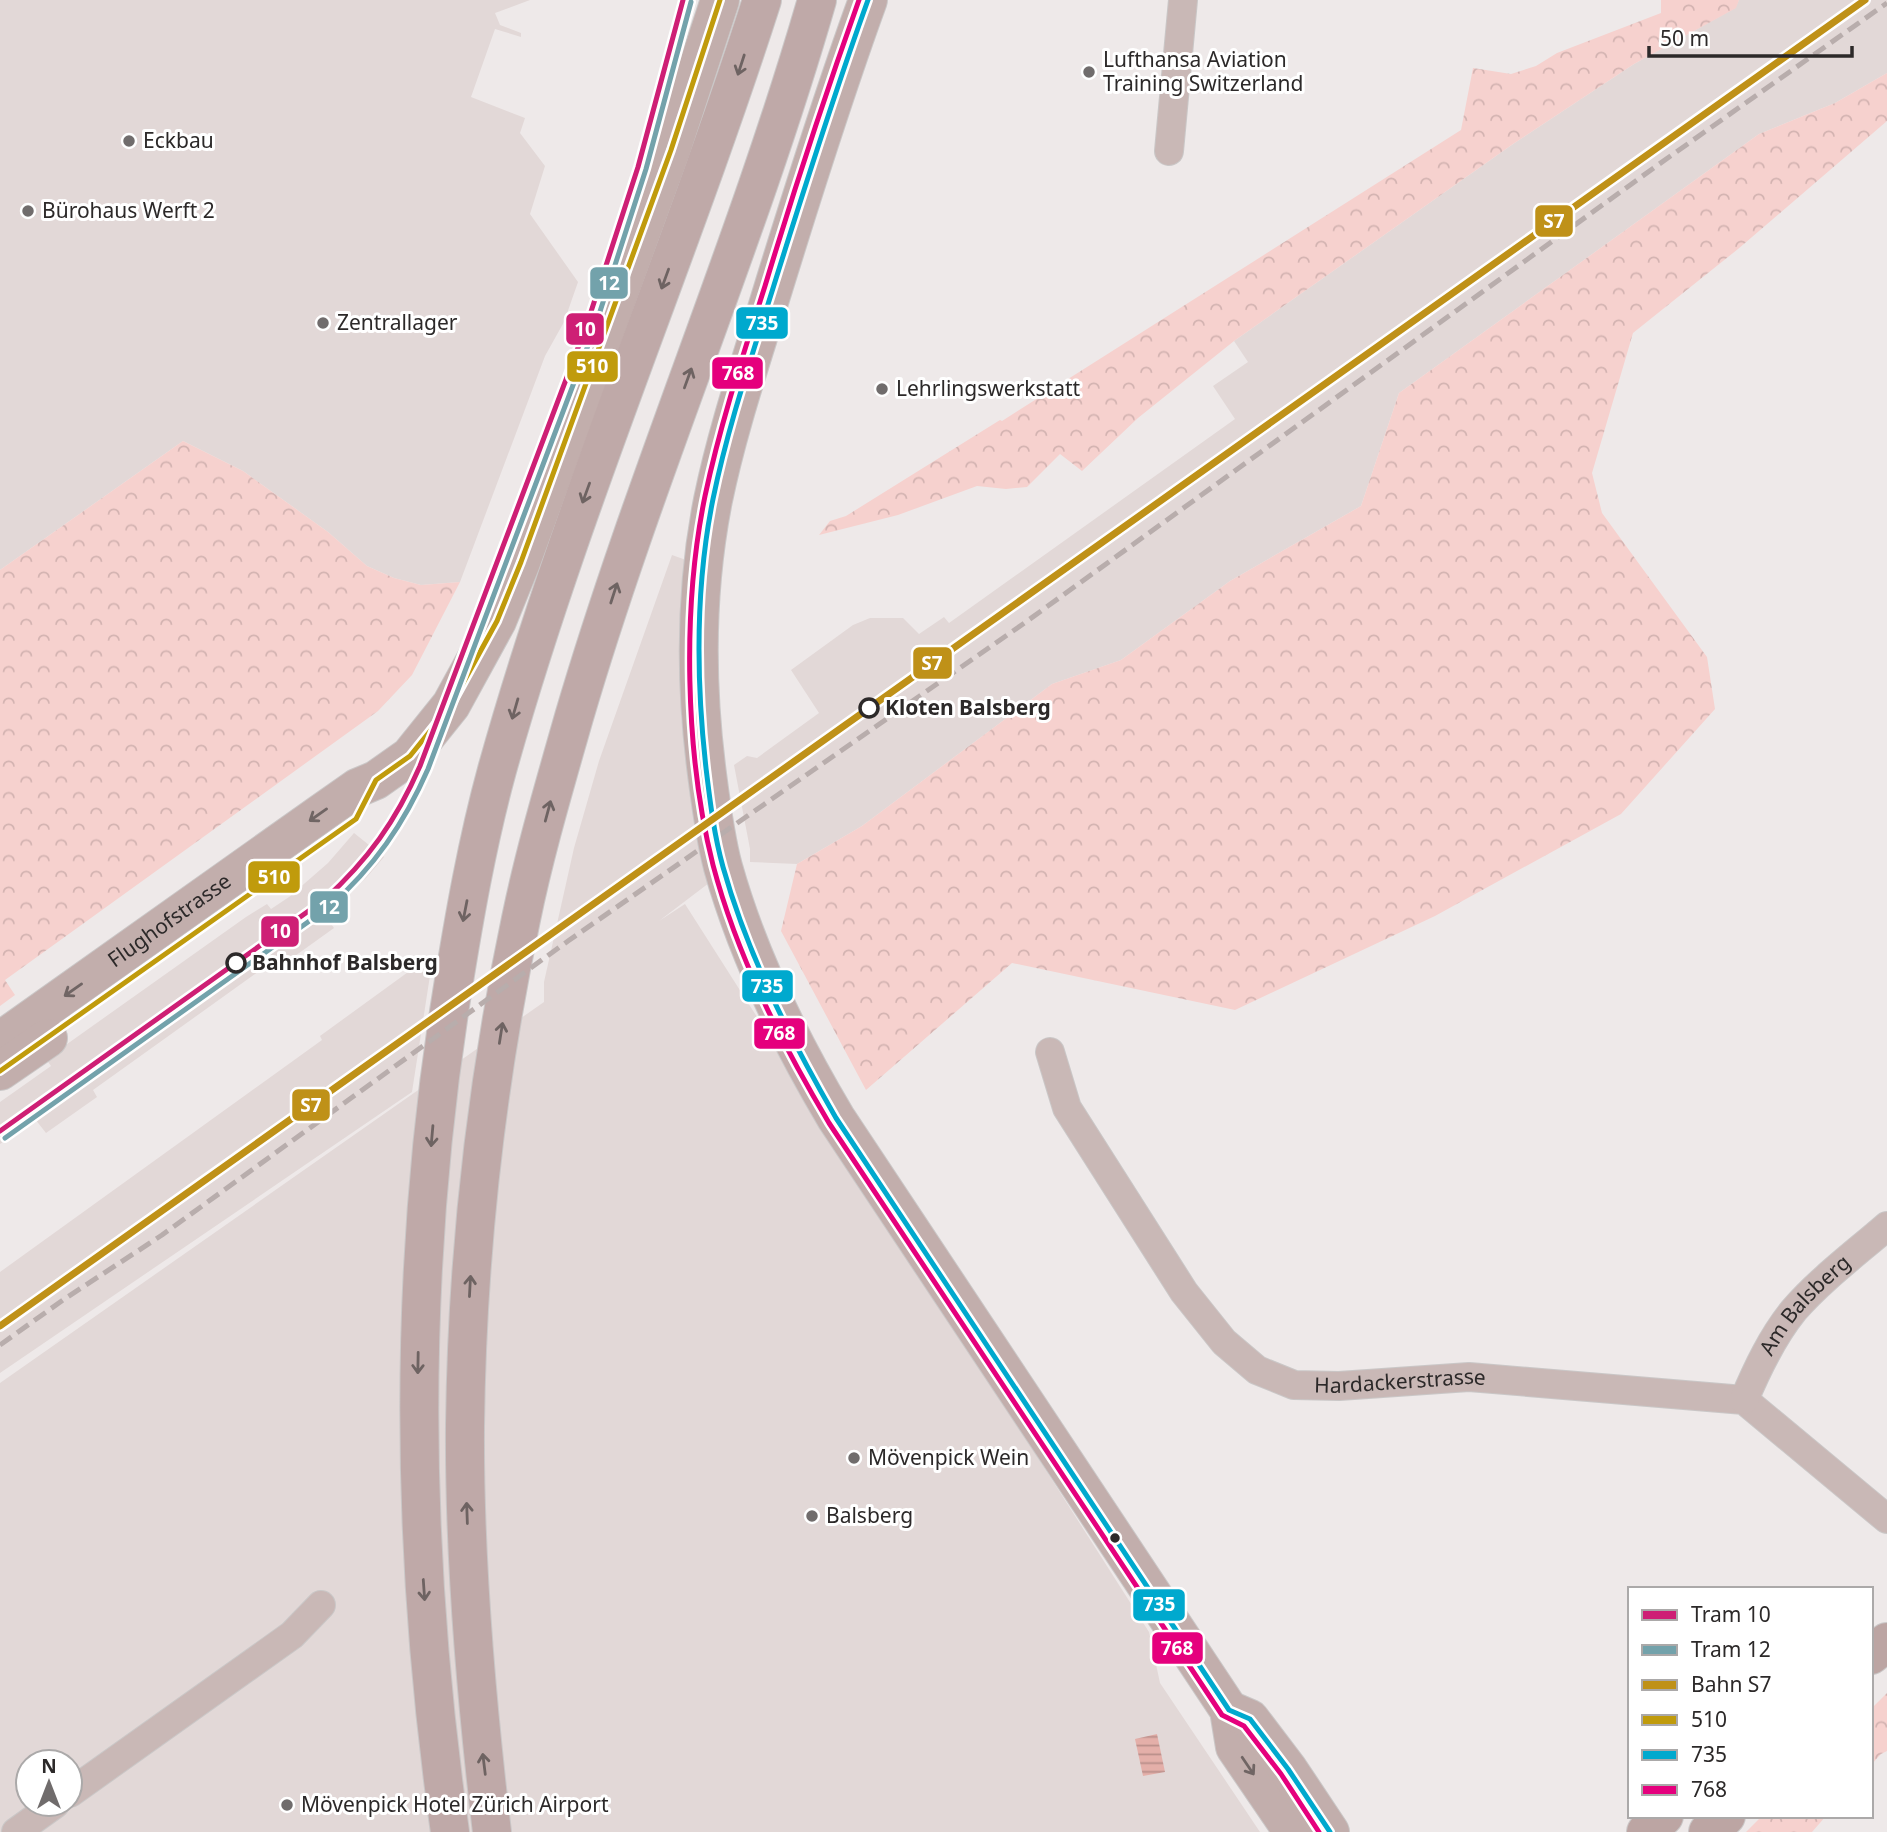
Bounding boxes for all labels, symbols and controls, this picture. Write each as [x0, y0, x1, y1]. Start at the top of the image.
scale bar [1649, 14, 1852, 58]
text: 50 m [1660, 24, 1709, 52]
place label: Lufthansa Aviation Training Switzerland [1103, 45, 1303, 97]
one-way arrow [734, 54, 747, 76]
marker: Lufthansa Aviation Training Switzerland [1081, 64, 1097, 80]
place label: Eckbau [143, 126, 214, 154]
marker: Eckbau [121, 133, 137, 149]
place label: Bürohaus Werft 2 [42, 196, 215, 224]
marker: Bürohaus Werft 2 [20, 203, 36, 219]
line badge: S7 [1534, 204, 1574, 238]
text: S7 [1543, 208, 1565, 234]
line badge: 12 [589, 266, 629, 300]
one-way arrow [658, 268, 670, 290]
text: 12 [598, 270, 620, 296]
line badge: 735 [735, 306, 789, 340]
place label: Zentrallager [337, 308, 458, 336]
text: 735 [746, 310, 778, 336]
line badge: 10 [565, 312, 605, 346]
marker: Zentrallager [315, 315, 331, 331]
text: 10 [574, 316, 596, 342]
line badge: 510 [566, 350, 619, 383]
text: 510 [576, 353, 608, 379]
line badge: 768 [711, 356, 764, 390]
text: 768 [722, 360, 754, 386]
one-way arrow [683, 367, 695, 389]
place label: Lehrlingswerkstatt [896, 374, 1081, 402]
marker: Lehrlingswerkstatt [874, 381, 890, 397]
one-way arrow [579, 481, 592, 503]
one-way arrow [608, 582, 621, 604]
line badge: S7 [912, 646, 953, 680]
text: S7 [921, 650, 943, 676]
place label: Kloten Balsberg [885, 693, 1051, 721]
one-way arrow [507, 697, 520, 719]
marker: Kloten Balsberg [859, 698, 879, 718]
one-way arrow [543, 800, 556, 822]
one-way arrow [309, 808, 328, 822]
line badge: 510 [247, 860, 301, 894]
text: 510 [258, 864, 290, 890]
street label: Flughofstrasse [102, 867, 236, 973]
line badge: 12 [309, 890, 349, 924]
text: 12 [318, 894, 340, 920]
one-way arrow [458, 899, 471, 922]
line badge: 10 [260, 915, 300, 948]
text: 10 [269, 918, 291, 944]
place label: Bahnhof Balsberg [252, 948, 438, 976]
marker: Bahnhof Balsberg [226, 953, 246, 973]
line badge: 735 [741, 969, 794, 1003]
text: 735 [751, 973, 783, 999]
one-way arrow [64, 983, 83, 997]
line badge: 768 [753, 1017, 806, 1050]
text: 768 [763, 1020, 795, 1046]
one-way arrow [495, 1022, 508, 1045]
line badge: S7 [291, 1088, 331, 1122]
text: S7 [300, 1092, 322, 1118]
one-way arrow [425, 1124, 438, 1146]
street label: Am Balsberg [1752, 1248, 1856, 1360]
one-way arrow [464, 1274, 477, 1297]
one-way arrow [411, 1351, 425, 1374]
street label: Hardackerstrasse [1314, 1362, 1487, 1399]
place label: Mövenpick Wein [868, 1443, 1029, 1471]
marker: Mövenpick Wein [846, 1450, 862, 1466]
place label: Balsberg [826, 1501, 913, 1529]
one-way arrow [461, 1502, 474, 1525]
marker: Balsberg [804, 1508, 820, 1524]
unlabelled marker [1108, 1531, 1122, 1545]
one-way arrow [418, 1578, 431, 1601]
legend [1628, 1587, 1873, 1818]
line badge: 735 [1132, 1588, 1186, 1622]
text: 735 [1143, 1591, 1175, 1617]
text: Tram 10 [1691, 1600, 1771, 1628]
line badge: 768 [1151, 1631, 1204, 1665]
text: 768 [1161, 1635, 1193, 1661]
text: Tram 12 [1691, 1635, 1771, 1663]
text: Bahn S7 [1691, 1670, 1771, 1698]
text: 510 [1691, 1705, 1727, 1733]
text: 735 [1691, 1740, 1727, 1768]
north arrow [14, 1748, 84, 1818]
text: N [41, 1753, 57, 1779]
one-way arrow [477, 1753, 490, 1776]
one-way arrow [1241, 1756, 1255, 1775]
text: 768 [1691, 1775, 1727, 1803]
place label: Mövenpick Hotel Zürich Airport [301, 1790, 609, 1818]
marker: Mövenpick Hotel Zürich Airport [279, 1797, 295, 1813]

